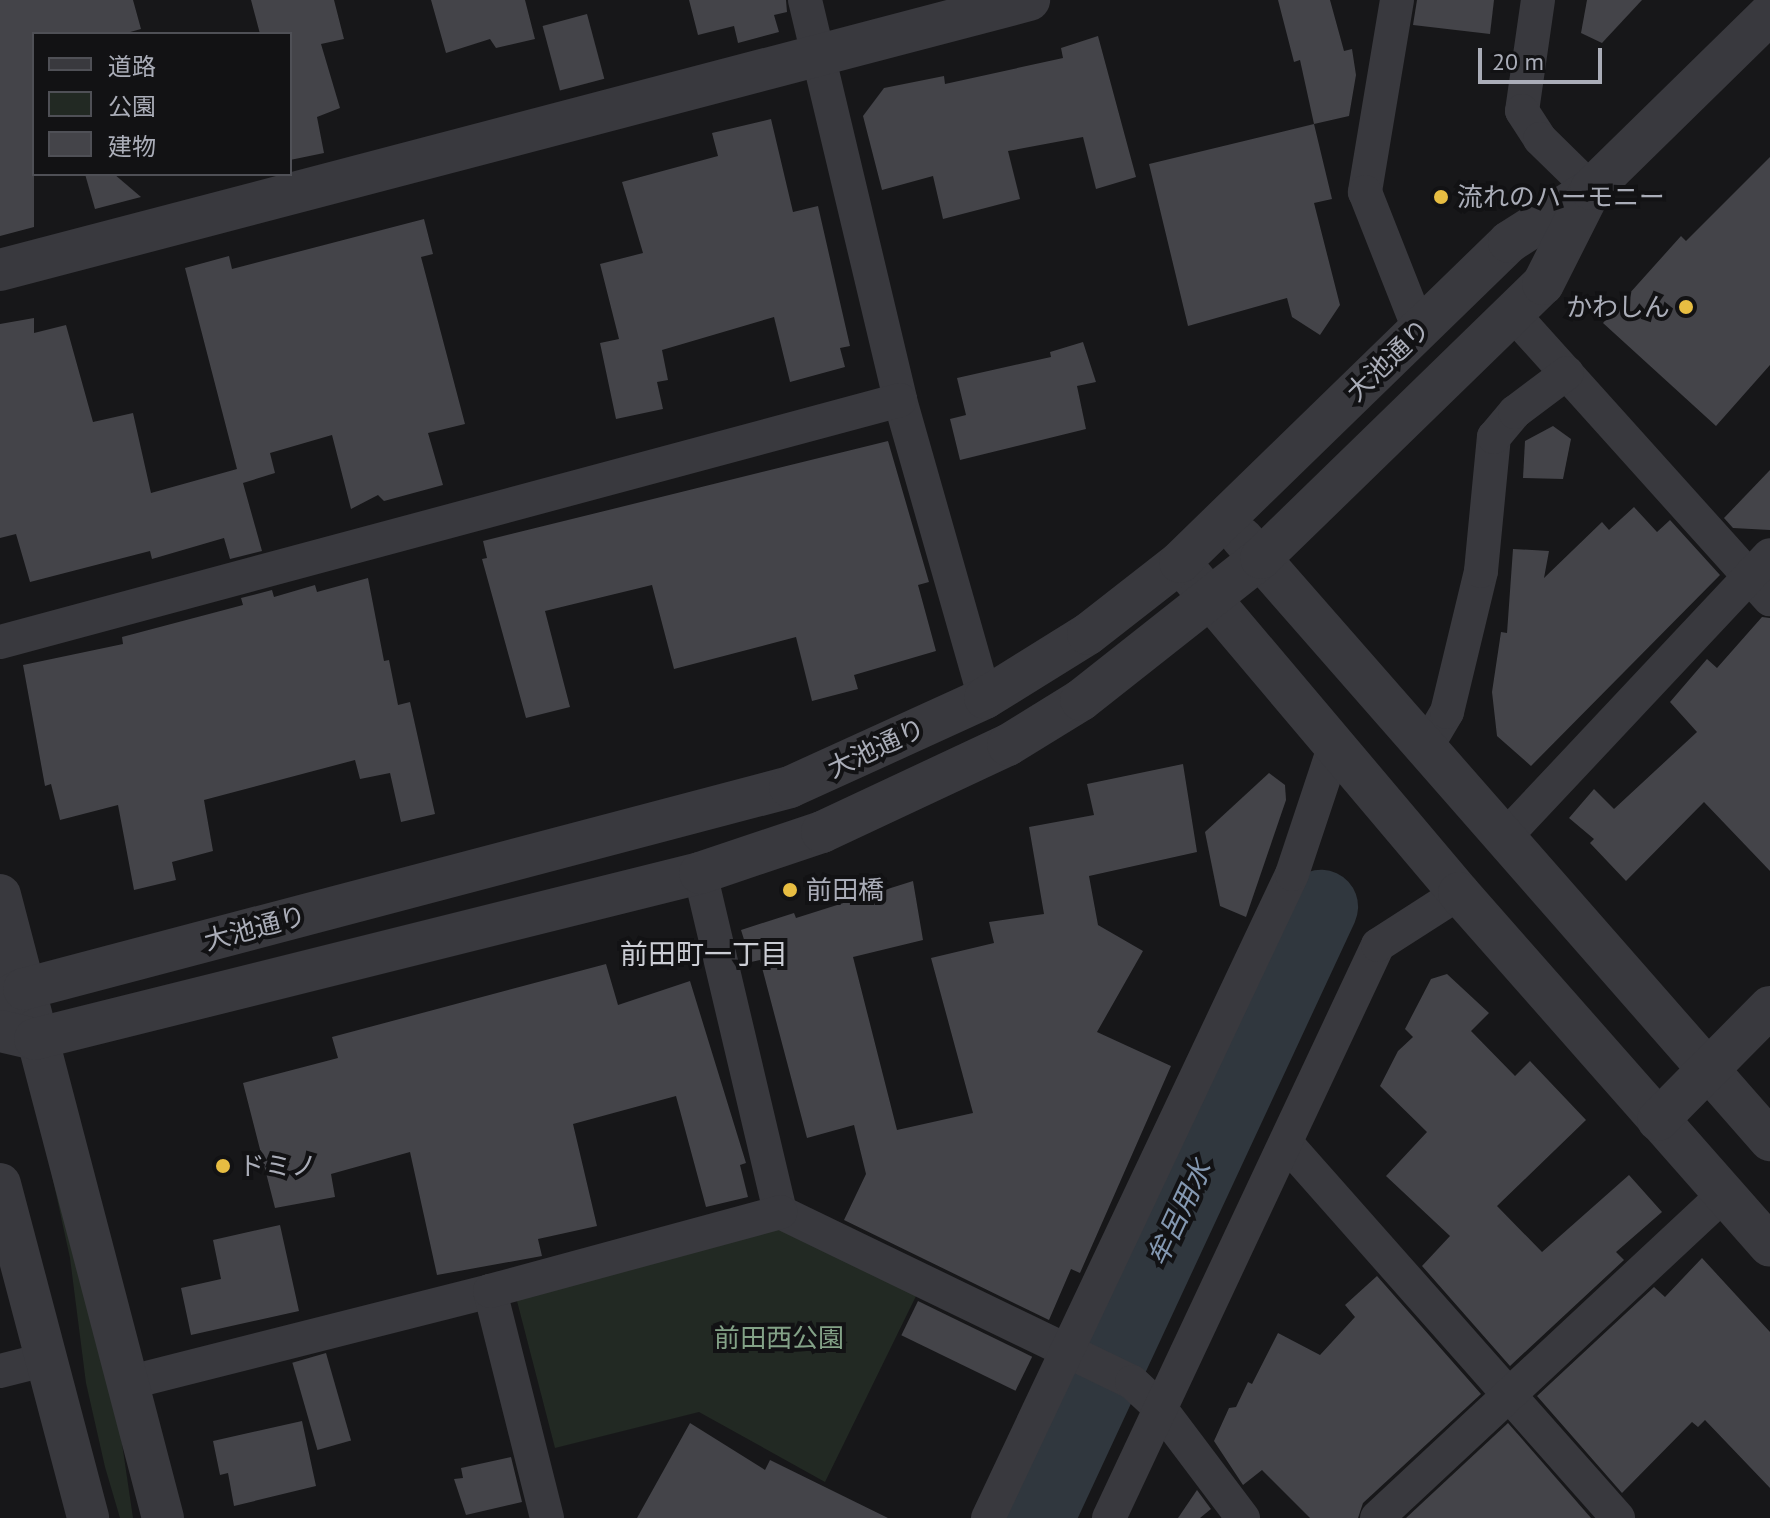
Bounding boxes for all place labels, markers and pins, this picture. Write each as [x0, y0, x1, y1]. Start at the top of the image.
place label: 流れのハーモニー [1457, 181, 1665, 213]
marker: 流れのハーモニー [1432, 188, 1450, 206]
place label: かわしん [1566, 291, 1670, 323]
marker: かわしん [1677, 298, 1695, 316]
place label: 前田橋 [806, 874, 884, 906]
marker: 前田橋 [781, 881, 799, 899]
place label: ドミノ [239, 1150, 317, 1182]
marker: ドミノ [214, 1157, 232, 1175]

